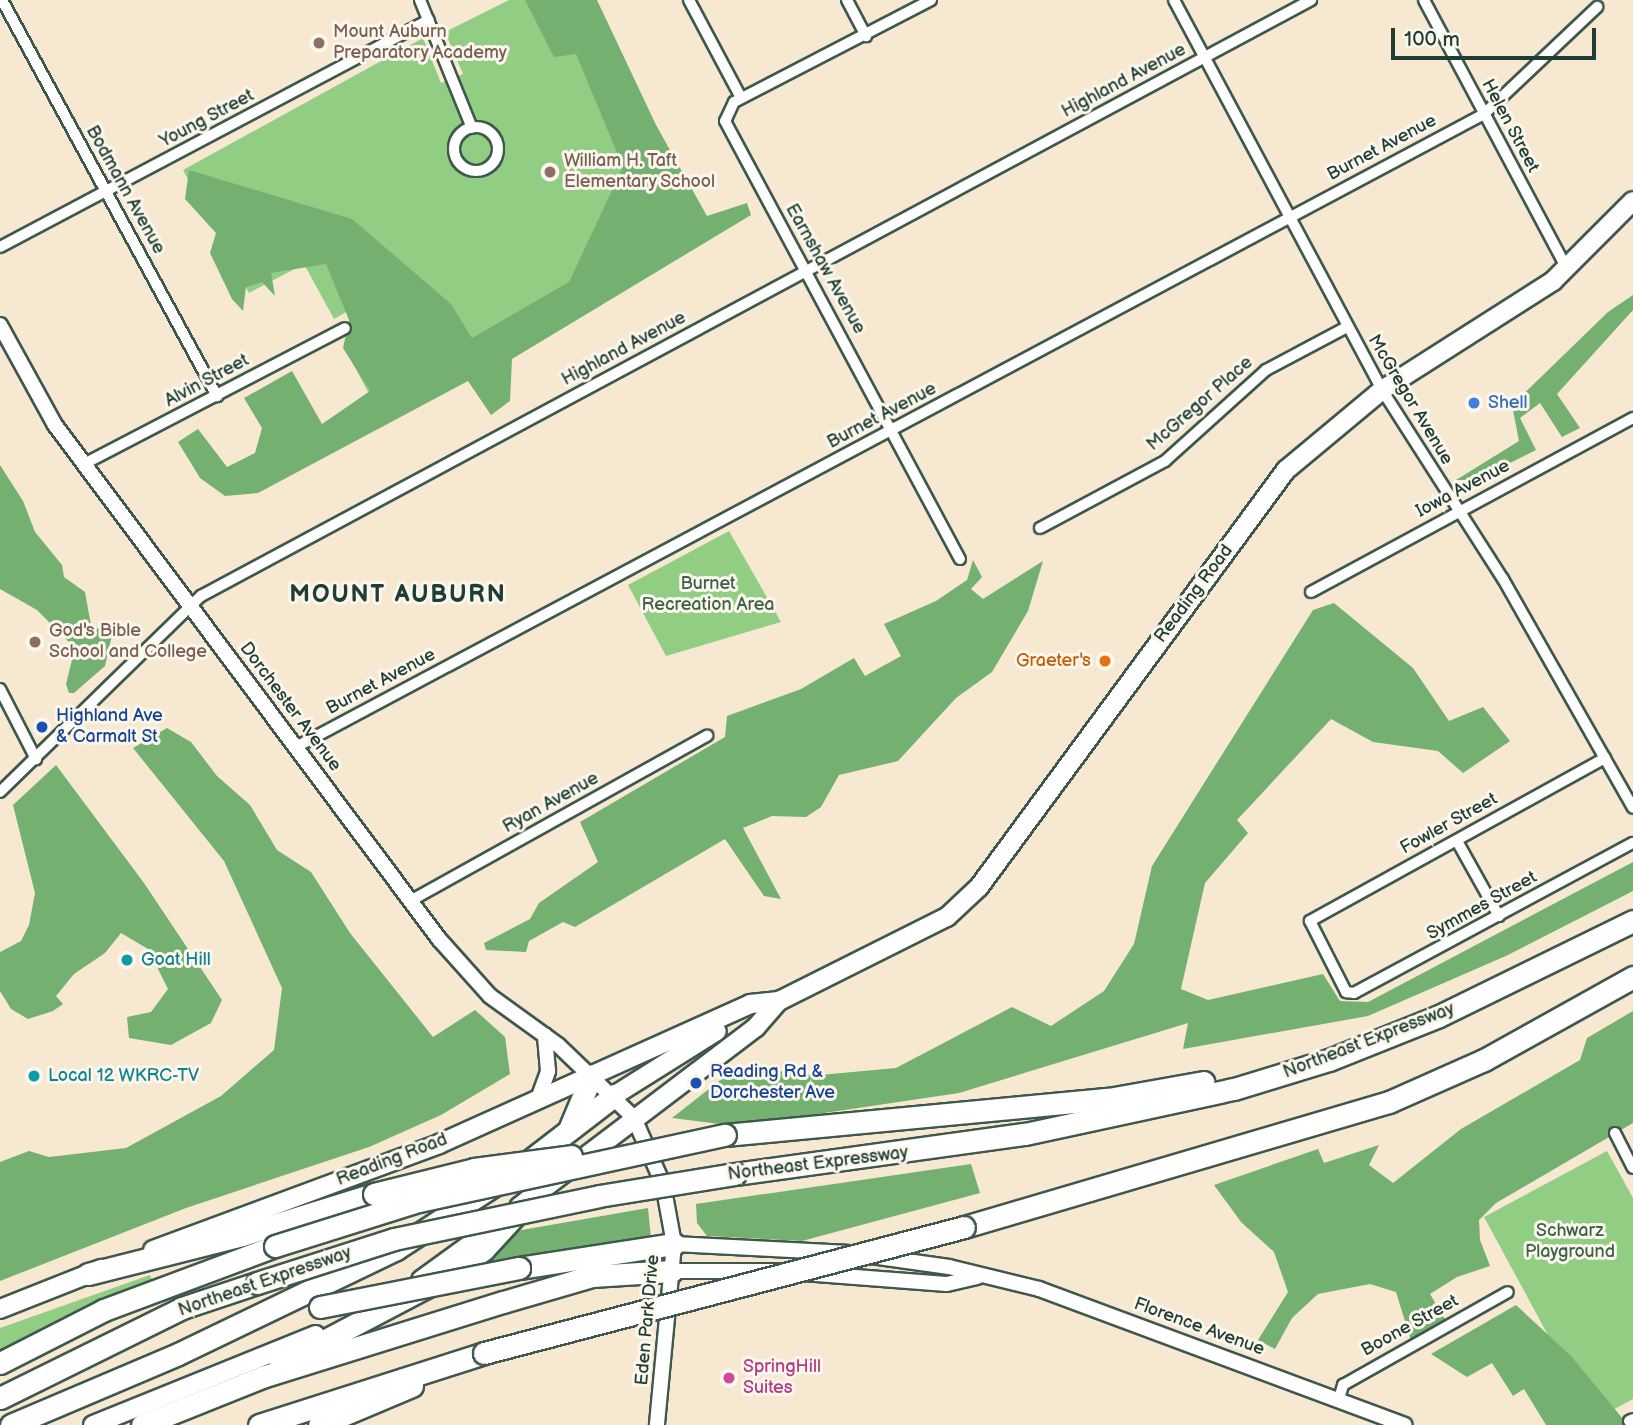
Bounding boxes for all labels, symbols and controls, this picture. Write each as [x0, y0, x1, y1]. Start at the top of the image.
scale bar [1395, 14, 1600, 58]
place label: Mount Auburn Preparatory Academy [333, 22, 508, 64]
text: 100 m [1404, 27, 1460, 52]
marker: Mount Auburn Preparatory Academy [311, 35, 327, 51]
street label: Highland Avenue [1058, 39, 1190, 123]
street label: Helen Street [1476, 76, 1544, 176]
street label: Young Street [156, 85, 258, 153]
street label: Burnet Avenue [1324, 110, 1440, 186]
street label: Bodmann Avenue [81, 122, 169, 258]
place label: William H. Taft Elementary School [564, 151, 717, 194]
marker: William H. Taft Elementary School [542, 164, 558, 180]
street label: Earnshaw Avenue [780, 200, 870, 338]
street label: Highland Avenue [558, 307, 690, 391]
street label: McGregor Avenue [1363, 331, 1457, 469]
street label: Alvin Street [161, 350, 253, 412]
street label: McGregor Place [1143, 352, 1257, 456]
street label: Burnet Avenue [824, 378, 940, 454]
place label: Shell [1488, 392, 1528, 414]
marker: Shell [1466, 395, 1482, 411]
street label: Iowa Avenue [1412, 455, 1514, 523]
street label: Reading Road [1150, 541, 1238, 647]
park label: Burnet Recreation Area [641, 574, 775, 616]
district label: MOUNT AUBURN [291, 581, 505, 609]
place label: God's Bible School and College [49, 621, 207, 664]
marker: God's Bible School and College [27, 634, 43, 650]
street label: Dorchester Avenue [235, 638, 345, 776]
street label: Burnet Avenue [323, 644, 439, 720]
place label: Graeter's [1016, 650, 1091, 672]
marker: Graeter's [1097, 653, 1113, 669]
place label: Highland Ave & Carmalt St [56, 706, 163, 748]
marker: Highland Ave & Carmalt St [34, 719, 50, 735]
street label: Ryan Avenue [499, 768, 603, 838]
street label: Fowler Street [1397, 788, 1501, 860]
street label: Symmes Street [1423, 867, 1541, 945]
place label: Goat Hill [141, 949, 211, 971]
marker: Goat Hill [119, 952, 135, 968]
street label: Northeast Expressway [1280, 998, 1458, 1084]
place label: Reading Rd & Dorchester Ave [710, 1062, 835, 1104]
place label: Local 12 WKRC-TV [48, 1065, 200, 1087]
marker: Local 12 WKRC-TV [26, 1068, 42, 1084]
marker: Reading Rd & Dorchester Ave [688, 1075, 704, 1091]
street label: Reading Road [333, 1129, 451, 1191]
street label: Northeast Expressway [727, 1142, 909, 1186]
park label: Schwarz Playground [1525, 1221, 1615, 1264]
street label: Northeast Expressway [176, 1242, 354, 1322]
street label: Eden Park Drive [632, 1254, 664, 1386]
street label: Boone Street [1358, 1290, 1462, 1362]
street label: Florence Avenue [1131, 1293, 1267, 1361]
place label: SpringHill Suites [743, 1357, 821, 1400]
marker: SpringHill Suites [721, 1370, 737, 1386]

